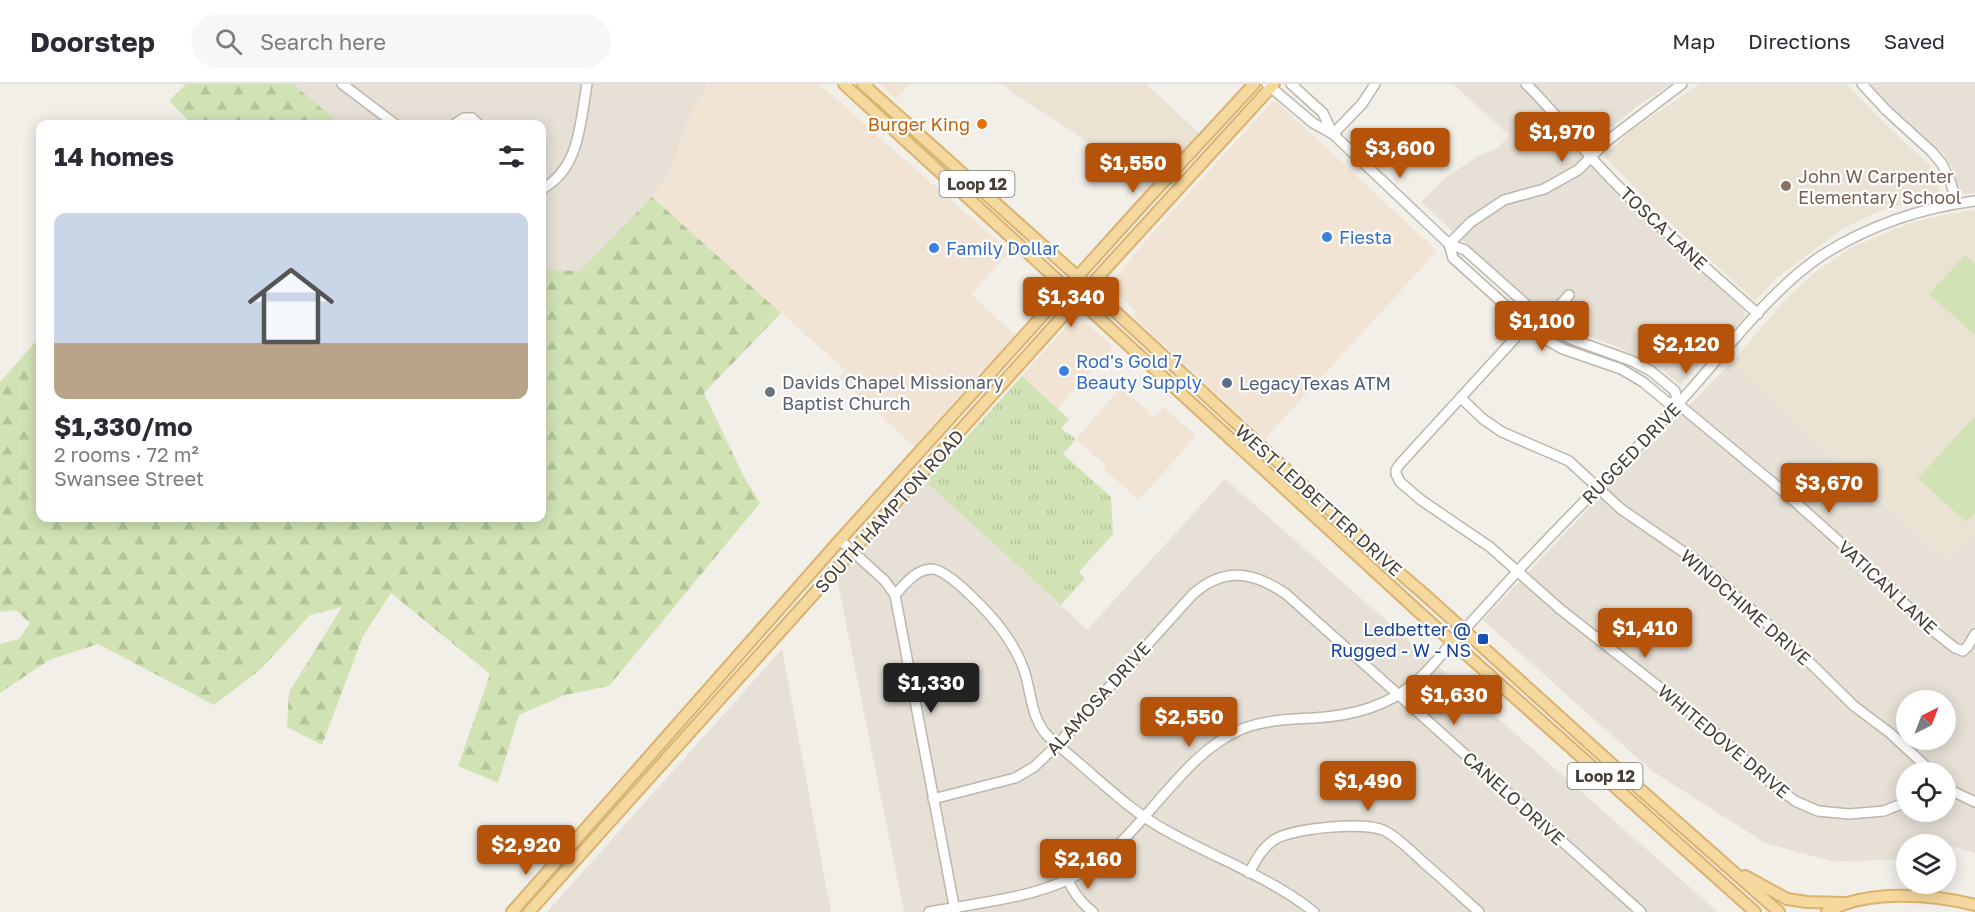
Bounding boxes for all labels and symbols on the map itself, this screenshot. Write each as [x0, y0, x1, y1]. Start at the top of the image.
pin: $1,970 [1513, 112, 1611, 163]
place label: Burger King [868, 113, 970, 135]
marker: Burger King [975, 117, 989, 131]
pin: $3,600 [1351, 128, 1449, 179]
pin: $1,550 [1084, 143, 1182, 194]
place label: John W Carpenter Elementary School [1798, 165, 1962, 208]
road number: Loop 12 [940, 171, 1014, 197]
marker: John W Carpenter Elementary School [1779, 179, 1793, 193]
street label: TOSCA LANE [1616, 182, 1712, 274]
place label: Fiesta [1339, 226, 1392, 248]
marker: Fiesta [1320, 230, 1334, 244]
place label: Family Dollar [946, 237, 1059, 259]
marker: Family Dollar [927, 241, 941, 255]
pin: $1,340 [1022, 277, 1120, 328]
pin: $1,100 [1493, 301, 1591, 352]
pin: $2,120 [1637, 324, 1735, 375]
place label: Rod's Gold 7 Beauty Supply [1076, 350, 1202, 393]
marker: Rod's Gold 7 Beauty Supply [1057, 364, 1071, 378]
place label: Davids Chapel Missionary Baptist Church [782, 371, 1004, 414]
place label: LegacyTexas ATM [1239, 372, 1391, 394]
marker: LegacyTexas ATM [1220, 376, 1234, 390]
marker: Davids Chapel Missionary Baptist Church [763, 385, 777, 399]
street label: RUGGED DRIVE [1577, 398, 1685, 508]
street label: WEST LEDBETTER DRIVE [1231, 419, 1407, 581]
street label: SOUTH HAMPTON ROAD [810, 425, 968, 597]
pin: $3,670 [1780, 463, 1878, 514]
street label: VATICAN LANE [1834, 535, 1942, 639]
street label: WINDCHIME DRIVE [1676, 544, 1816, 670]
pin: $1,410 [1596, 608, 1694, 659]
place label: Ledbetter @ Rugged - W - NS [1330, 618, 1471, 661]
marker: Ledbetter @ Rugged - W - NS [1476, 632, 1490, 646]
street label: ALAMOSA DRIVE [1041, 637, 1155, 759]
pin: $1,330 [882, 663, 980, 714]
pin: $1,630 [1405, 675, 1503, 726]
street label: WHITEDOVE DRIVE [1654, 679, 1794, 803]
north arrow [1896, 690, 1956, 750]
pin: $2,550 [1140, 697, 1238, 748]
street label: CANELO DRIVE [1459, 746, 1569, 850]
pin: $1,490 [1319, 761, 1417, 812]
road number: Loop 12 [1568, 763, 1642, 789]
pin: $2,920 [477, 825, 575, 876]
pin: $2,160 [1039, 839, 1137, 890]

